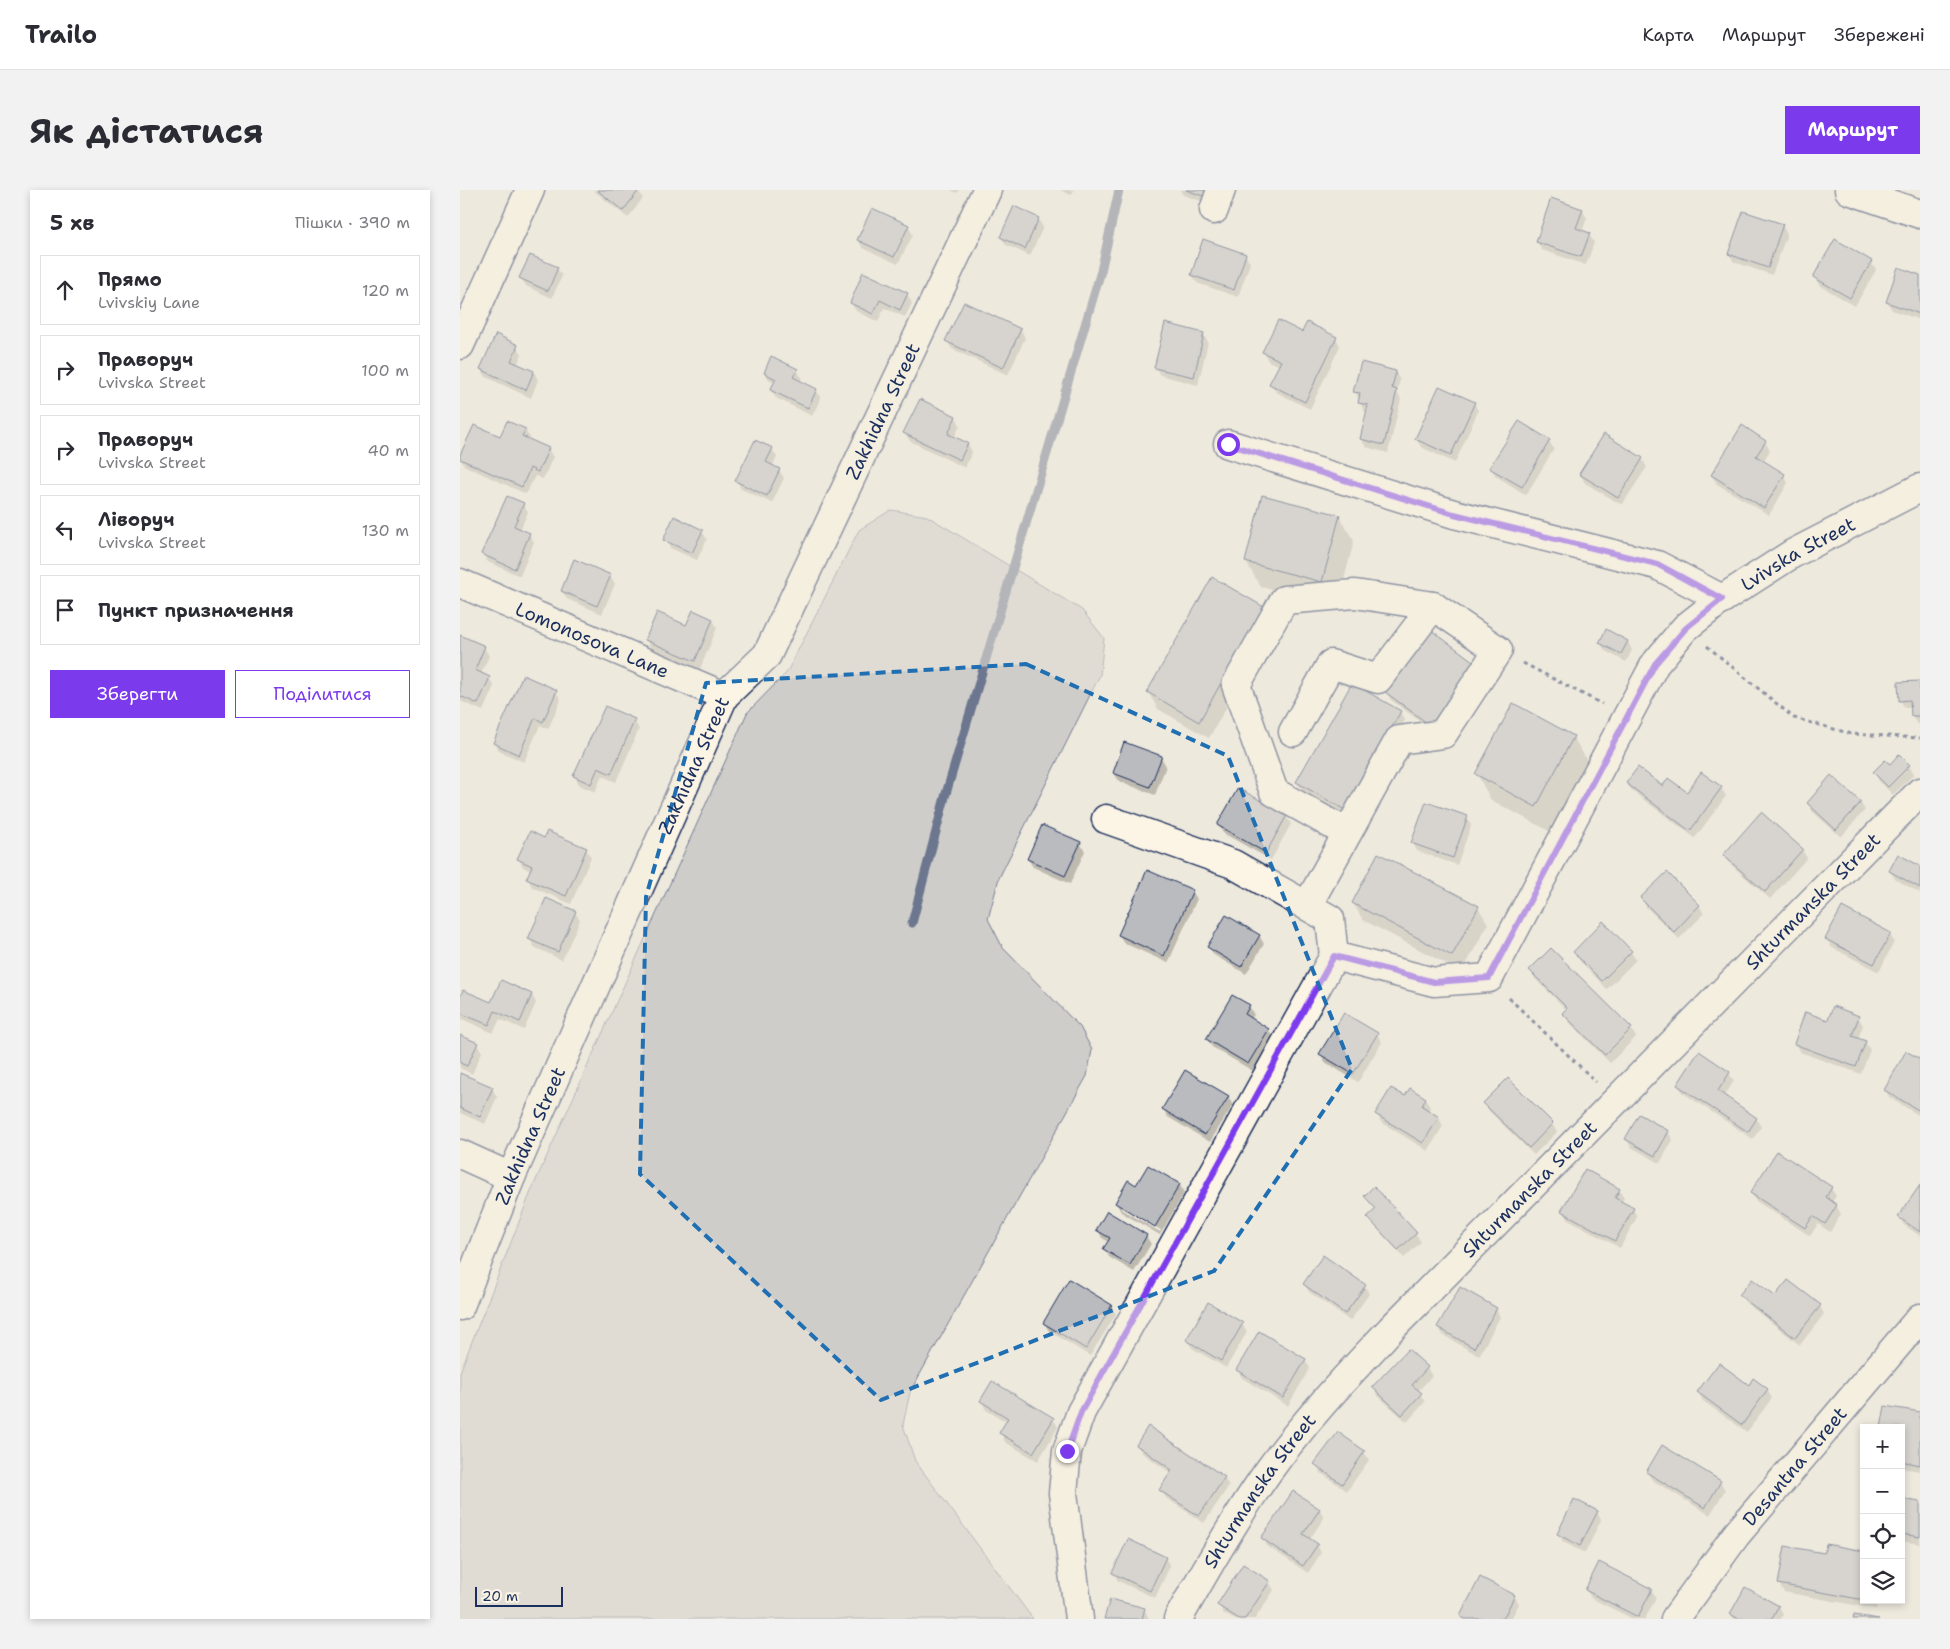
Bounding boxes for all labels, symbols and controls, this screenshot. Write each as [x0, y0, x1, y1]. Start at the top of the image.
text: Trailo [25, 19, 97, 51]
text: Карта [1642, 23, 1694, 47]
text: Маршрут [1722, 23, 1806, 47]
text: Збережені [1834, 23, 1925, 47]
button: Маршрут [1785, 106, 1920, 154]
text: Як дістатися [30, 107, 264, 154]
text: 5 хв [50, 209, 94, 237]
text: Пішки · 390 m [295, 212, 410, 233]
text: Прямо [98, 267, 162, 292]
icon: ahead [51, 276, 79, 304]
text: 120 m [362, 280, 409, 301]
text: Lvivskiy Lane [98, 292, 200, 313]
street label: Zakhidna Street [839, 339, 925, 483]
text: Праворуч [98, 347, 193, 372]
icon: right [51, 356, 79, 384]
text: 100 m [361, 360, 409, 381]
text: Lvivska Street [98, 372, 206, 393]
text: Праворуч [98, 427, 193, 452]
route start [1217, 433, 1240, 456]
icon: right [51, 436, 79, 464]
text: 40 m [367, 440, 409, 461]
text: Lvivska Street [98, 452, 206, 473]
text: Ліворуч [98, 507, 174, 532]
street label: Lvivska Street [1736, 511, 1859, 596]
icon: left [51, 516, 79, 544]
text: 130 m [362, 520, 409, 541]
text: Lvivska Street [98, 532, 206, 553]
icon: arrive [51, 596, 79, 624]
street label: Lomonosova Lane [512, 596, 673, 684]
text: Пункт призначення [98, 598, 294, 623]
button: Зберегти [50, 670, 225, 718]
button: Поділитися [235, 670, 410, 718]
street label: Zakhidna Street [652, 693, 735, 838]
street label: Shturmanska Street [1740, 827, 1886, 975]
street label: Zakhidna Street [489, 1063, 571, 1208]
street label: Shturmanska Street [1456, 1115, 1602, 1263]
street label: Desantna Street [1737, 1401, 1852, 1531]
street label: Shturmanska Street [1197, 1408, 1321, 1572]
map controls [1860, 1424, 1905, 1604]
button: + [1860, 1424, 1905, 1469]
route end [1056, 1440, 1079, 1463]
button: − [1860, 1469, 1905, 1514]
button: locate [1860, 1514, 1905, 1559]
button: layers [1860, 1559, 1905, 1604]
scale bar [475, 1584, 562, 1607]
text: 20 m [482, 1587, 518, 1605]

